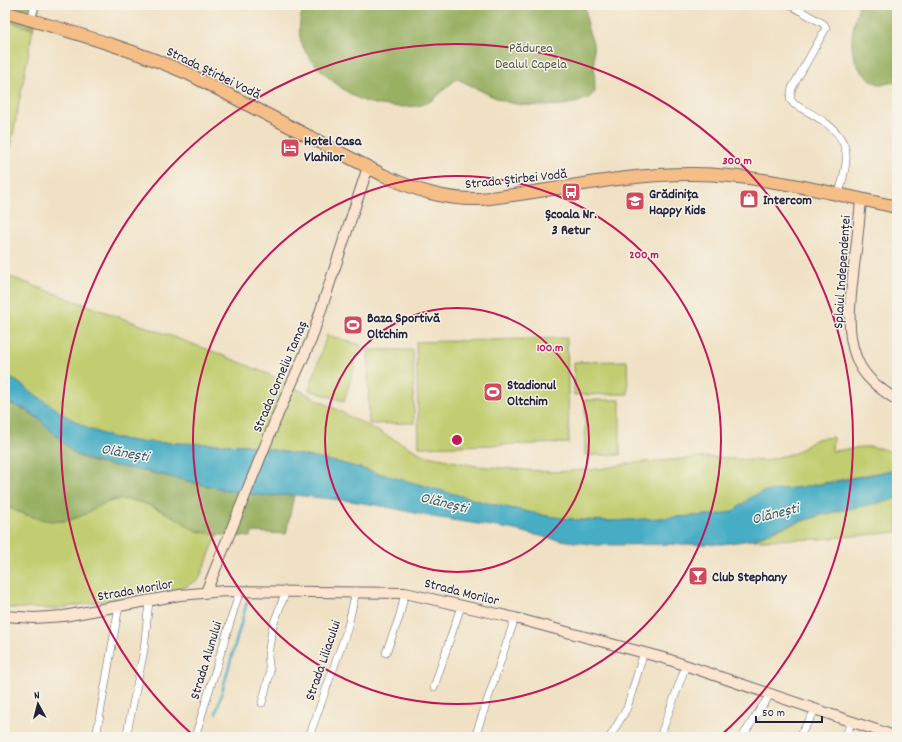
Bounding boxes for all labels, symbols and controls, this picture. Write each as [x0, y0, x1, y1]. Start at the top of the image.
park label: Pădurea Dealul Capela [495, 39, 567, 75]
street label: Strada Știrbei Vodă [163, 42, 264, 105]
place label: Hotel Casa Vlahilor [304, 132, 363, 168]
hotel icon: Hotel Casa Vlahilor [279, 137, 301, 159]
text: 300 m [722, 153, 752, 170]
street label: Strada Știrbei Vodă [464, 165, 568, 195]
bus stop icon: Școala Nr. 3 Retur [560, 181, 582, 203]
place label: Grădinița Happy Kids [649, 185, 706, 221]
shop icon: Intercom [738, 188, 760, 210]
school or university icon: Grădinița Happy Kids [624, 190, 646, 212]
place label: Intercom [763, 191, 812, 211]
place label: Școala Nr. 3 Retur [545, 205, 597, 241]
street label: Splaiul Independenței [829, 214, 857, 329]
text: 200 m [629, 247, 659, 264]
place label: Baza Sportivă Oltchim [367, 309, 441, 345]
sports icon: Baza Sportivă Oltchim [342, 314, 364, 336]
street label: Strada Corneliu Tamaș [248, 318, 313, 436]
text: 100 m [537, 340, 563, 357]
place label: Stadionul Oltchim [507, 376, 557, 412]
sports icon: Stadionul Oltchim [482, 381, 504, 403]
centre of rings [450, 433, 464, 447]
water label: Olănești [99, 439, 152, 469]
water label: Olănești [418, 487, 472, 521]
water label: Olănești [750, 498, 804, 531]
bar icon: Club Stephany [687, 565, 709, 587]
place label: Club Stephany [712, 568, 788, 588]
street label: Strada Morilor [96, 574, 175, 607]
street label: Strada Morilor [422, 574, 502, 612]
street label: Strada Liliacului [301, 617, 347, 704]
street label: Strada Alunului [186, 619, 228, 702]
north arrow [18, 684, 58, 724]
text: N [33, 688, 41, 704]
scale bar [756, 698, 822, 724]
text: 50 m [762, 705, 785, 722]

